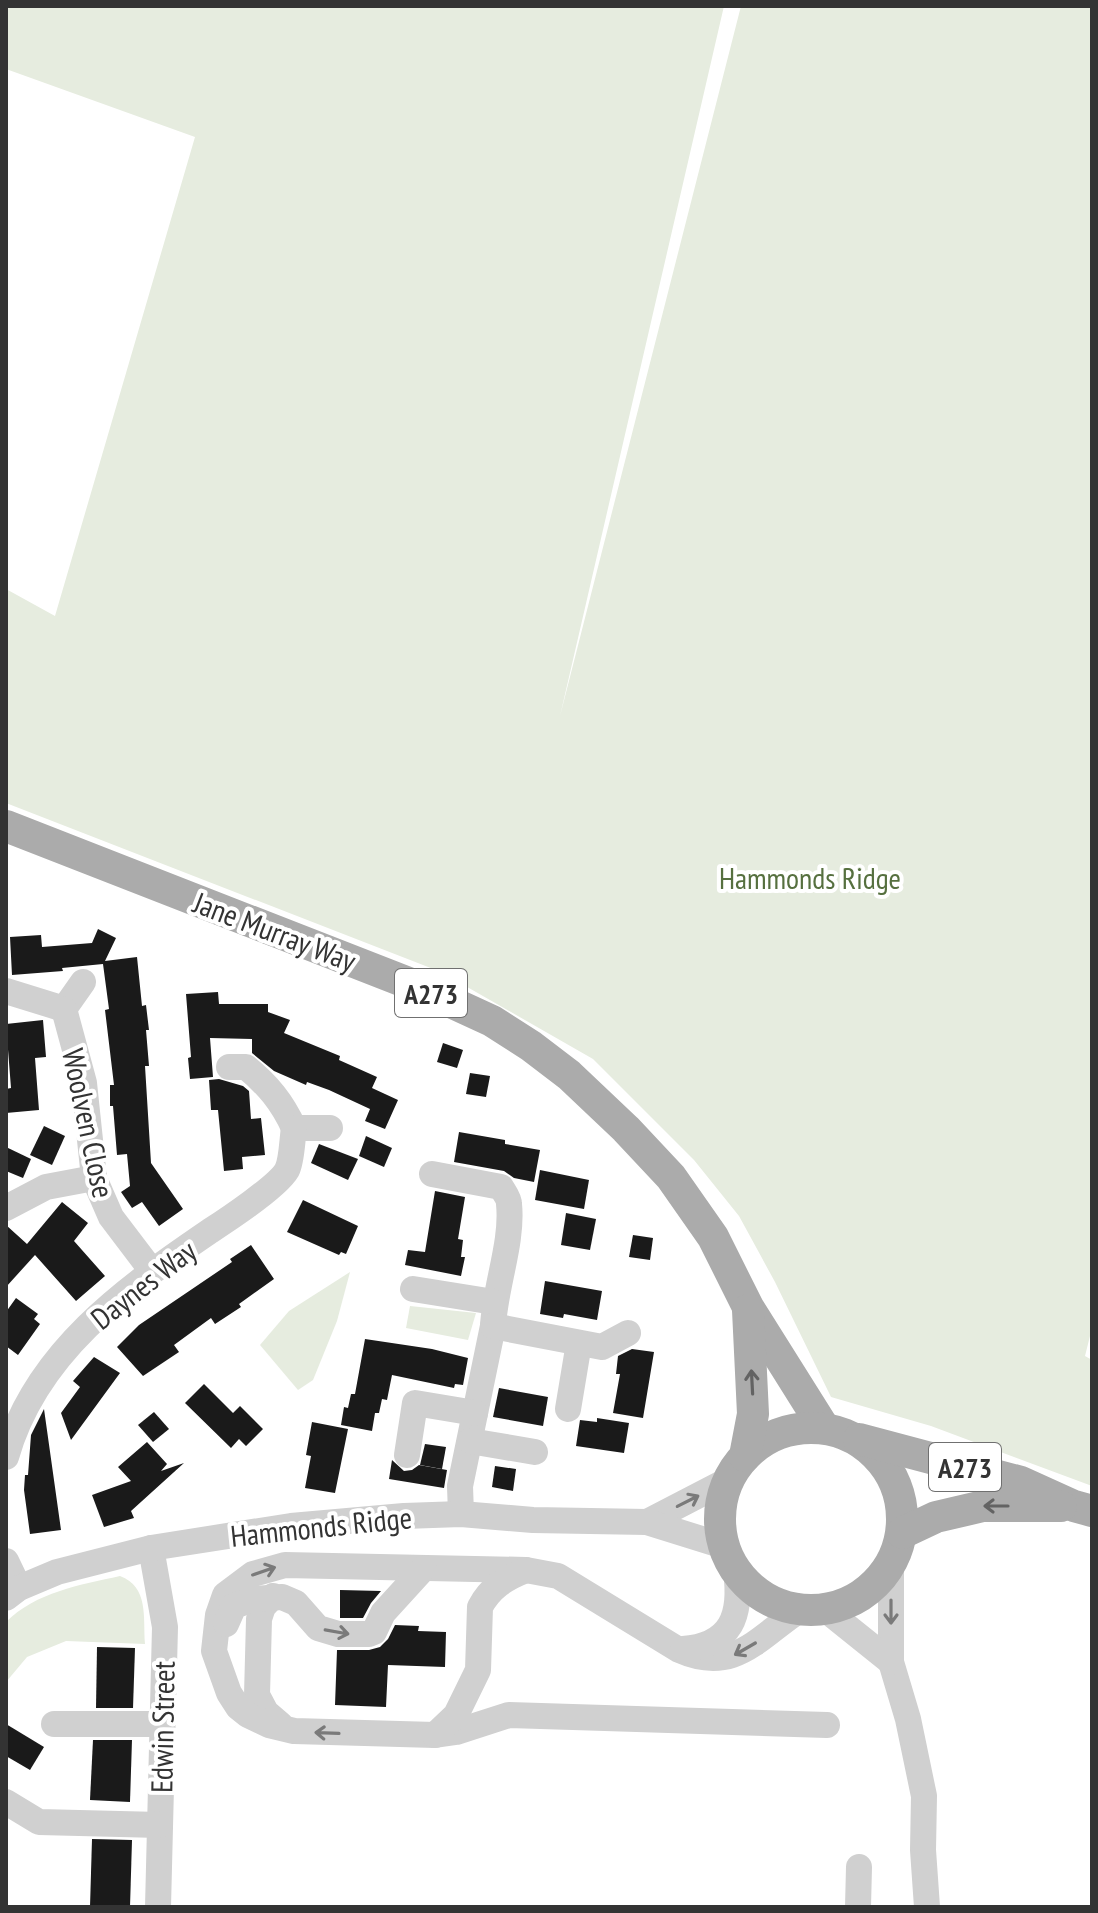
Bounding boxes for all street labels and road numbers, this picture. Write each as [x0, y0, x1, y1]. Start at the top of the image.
street label: Jane Murray Way [188, 882, 362, 980]
road number: A273 [395, 969, 467, 1017]
street label: Woolven Close [54, 1045, 124, 1201]
street label: Daynes Way [83, 1230, 204, 1337]
road number: A273 [929, 1443, 1001, 1491]
street label: Hammonds Ridge [228, 1497, 414, 1555]
street label: Edwin Street [141, 1660, 183, 1793]

